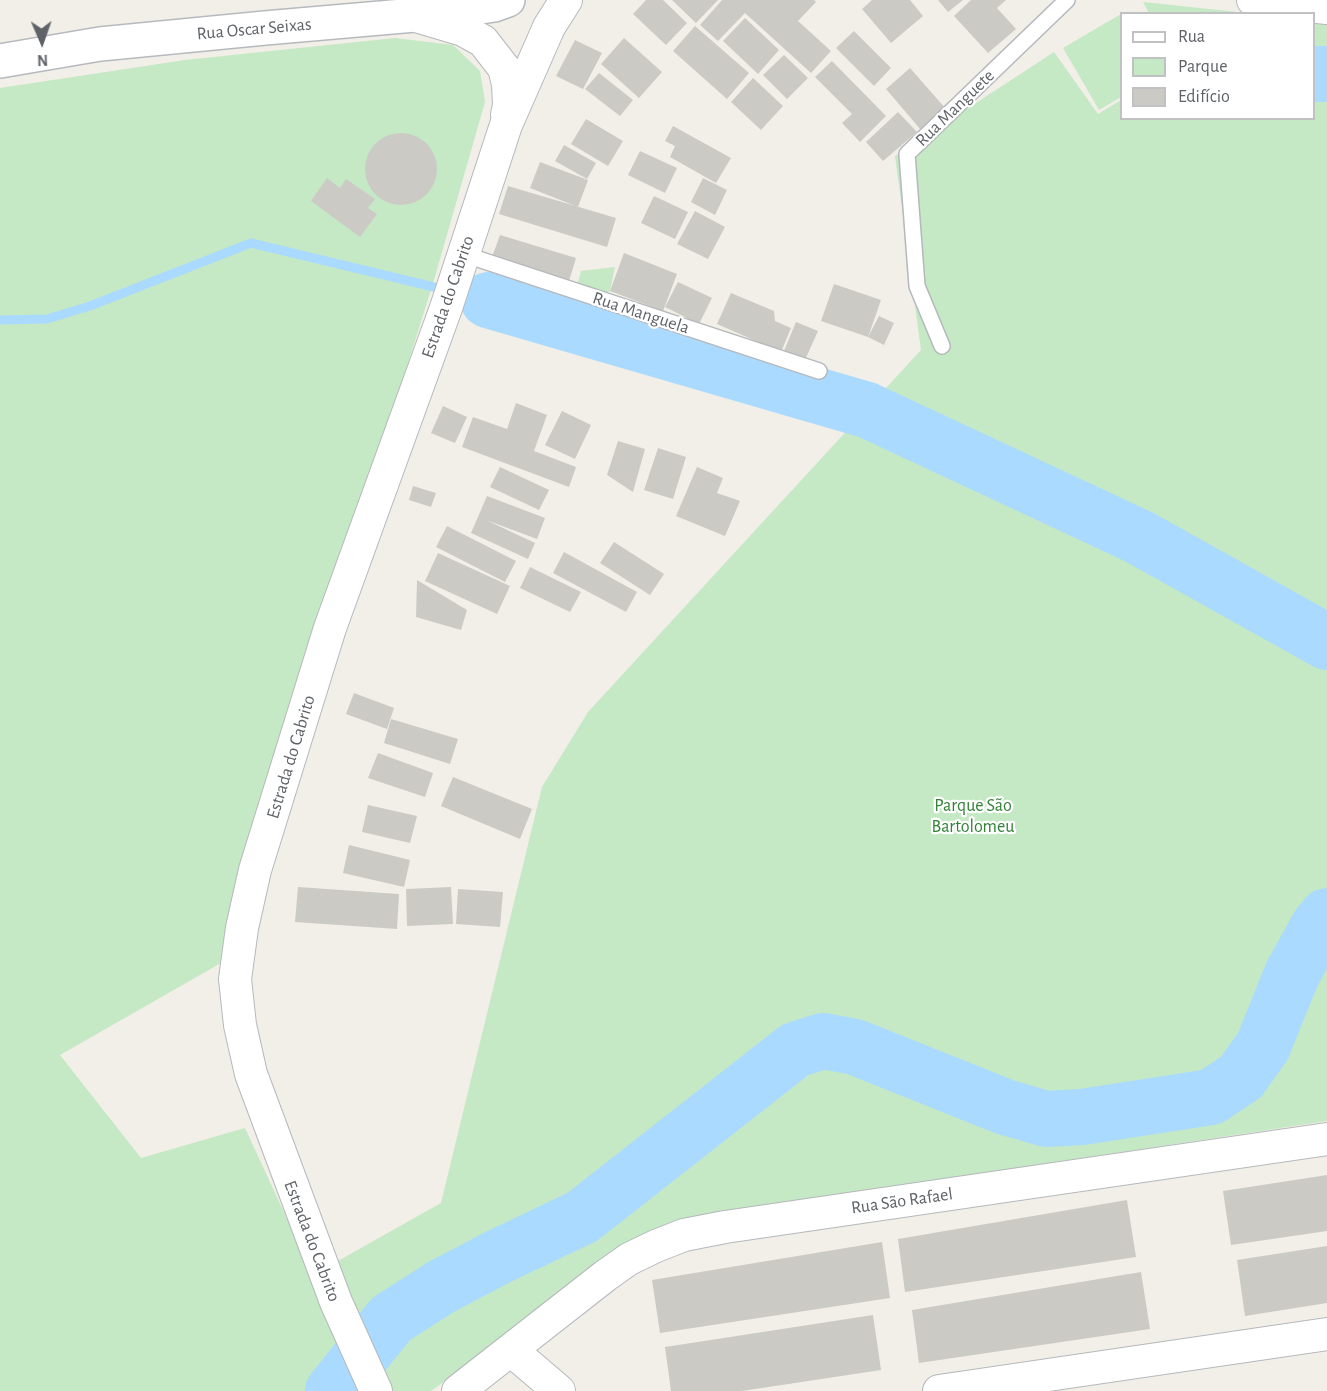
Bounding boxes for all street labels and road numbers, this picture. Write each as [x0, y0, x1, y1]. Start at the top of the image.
street label: Rua Oscar Seixas [196, 13, 312, 45]
street label: Rua Manguete [911, 65, 999, 151]
street label: Estrada do Cabrito [417, 233, 479, 361]
street label: Rua Manguela [590, 287, 692, 339]
street label: Estrada do Cabrito [262, 693, 320, 821]
street label: Estrada do Cabrito [279, 1177, 345, 1305]
street label: Rua São Rafael [850, 1183, 954, 1219]

